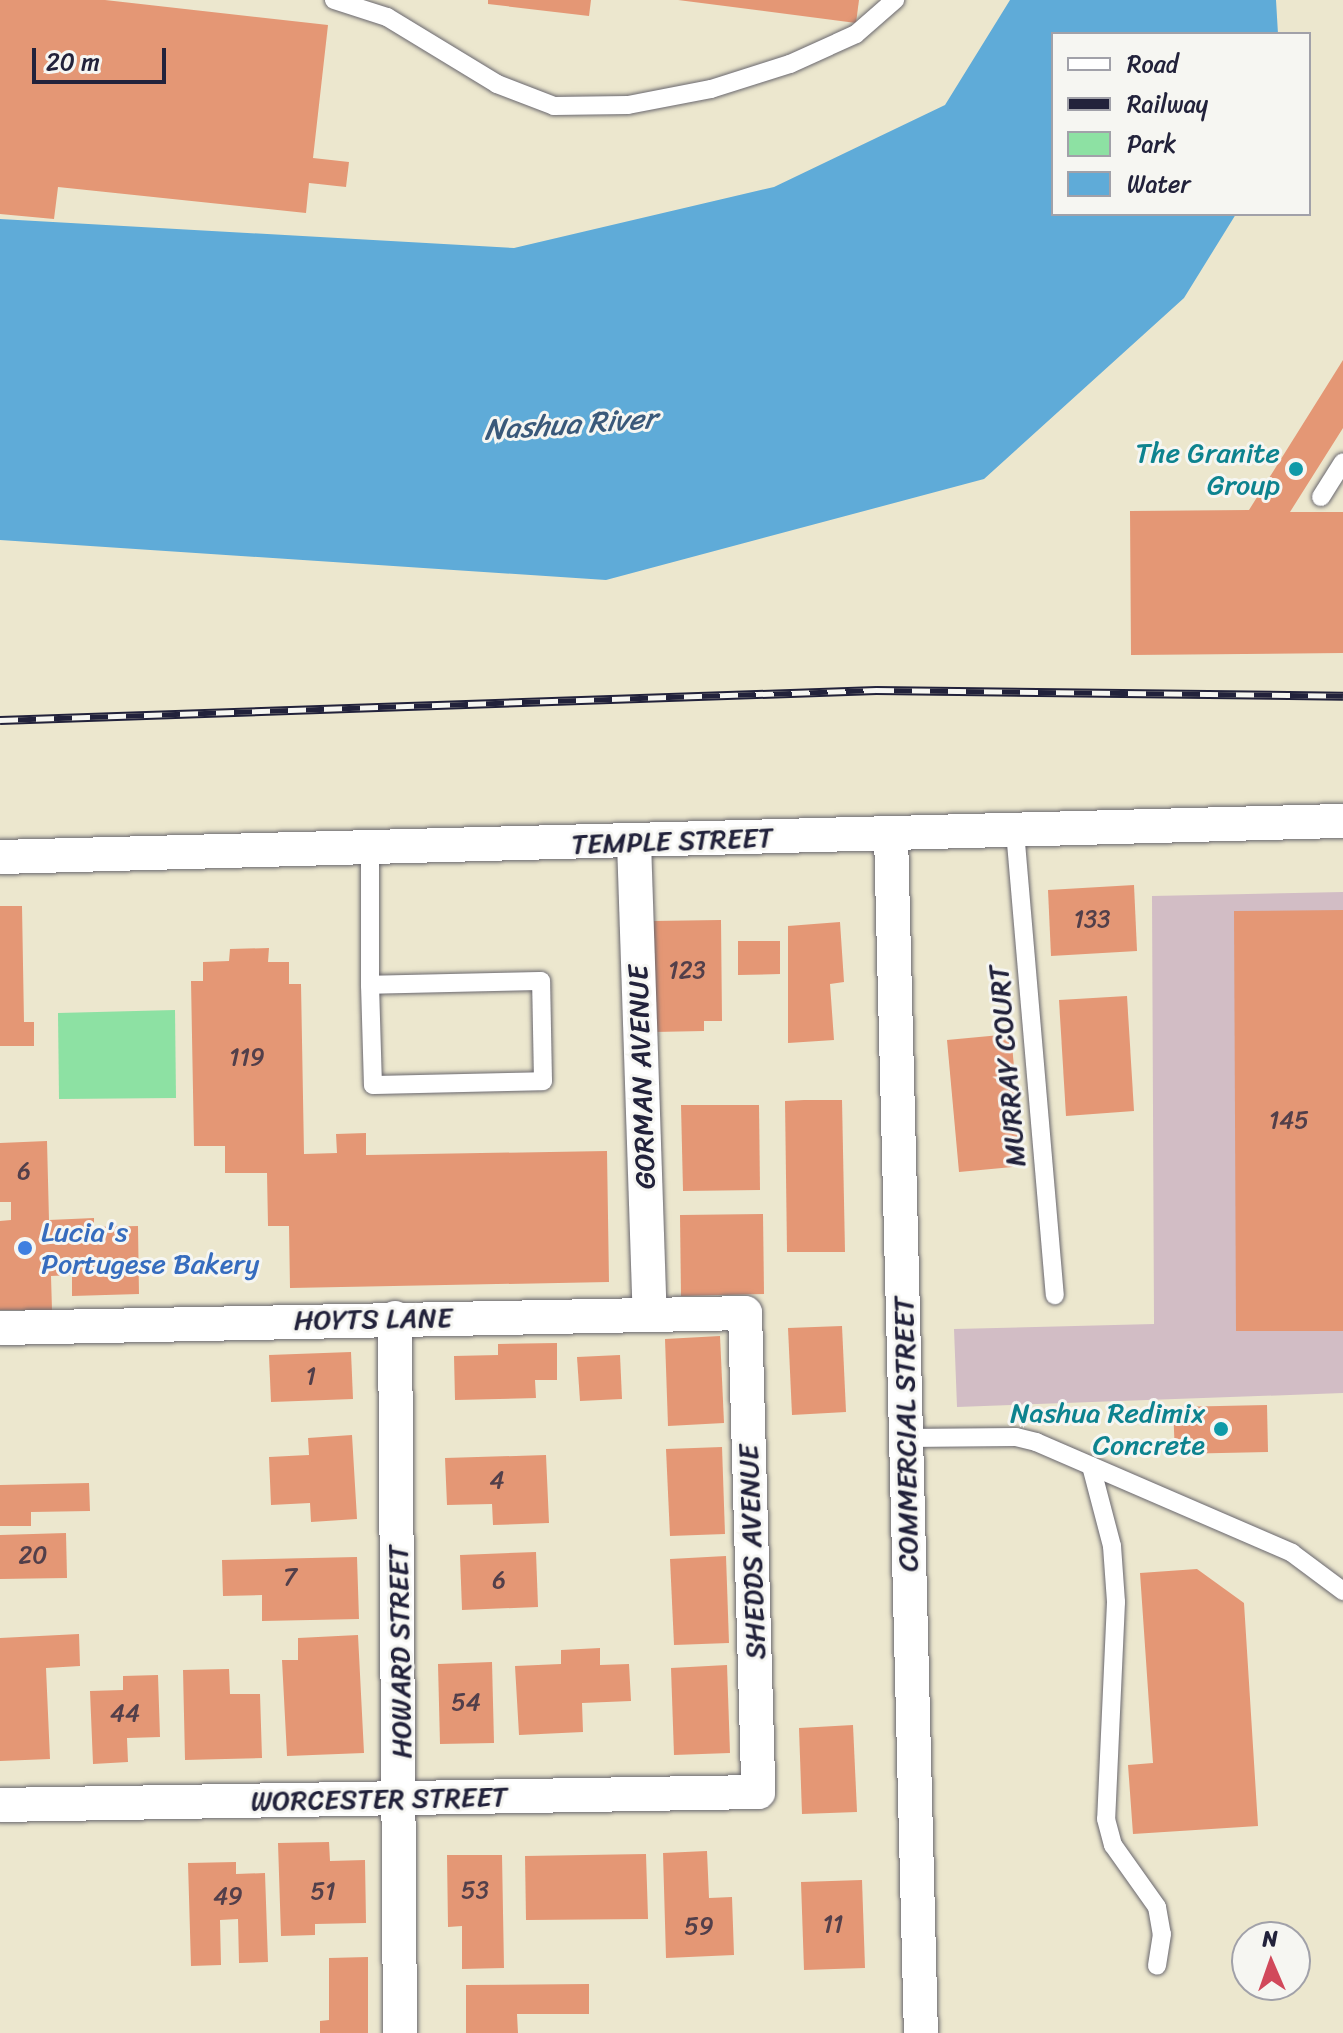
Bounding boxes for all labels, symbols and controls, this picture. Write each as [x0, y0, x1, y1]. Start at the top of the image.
scale bar [36, 32, 170, 82]
legend [1051, 32, 1311, 216]
text: 20 m [46, 41, 100, 83]
text: Road [1127, 43, 1178, 85]
text: Railway [1127, 83, 1208, 125]
text: Park [1127, 123, 1176, 165]
text: Water [1127, 163, 1190, 205]
water label: Nashua River [483, 400, 657, 448]
place label: The Granite Group [1138, 436, 1280, 502]
marker: The Granite Group [1287, 460, 1305, 478]
street label: TEMPLE STREET [570, 821, 774, 861]
house number: 133 [1074, 906, 1110, 934]
house number: 123 [668, 957, 706, 985]
street label: MURRAY COURT [982, 964, 1032, 1168]
street label: GORMAN AVENUE [621, 965, 663, 1189]
house number: 119 [229, 1044, 265, 1072]
house number: 145 [1269, 1107, 1309, 1135]
house number: 6 [17, 1158, 31, 1186]
place label: Lucia's Portugese Bakery [41, 1215, 260, 1281]
marker: Lucia's Portugese Bakery [16, 1239, 34, 1257]
street label: COMMERCIAL STREET [887, 1296, 925, 1572]
street label: HOYTS LANE [293, 1301, 453, 1337]
house number: 1 [306, 1363, 316, 1391]
place label: Nashua Redimix Concrete [1010, 1396, 1205, 1462]
marker: Nashua Redimix Concrete [1212, 1420, 1230, 1438]
street label: SHEDDS AVENUE [731, 1444, 773, 1660]
house number: 4 [490, 1467, 504, 1495]
house number: 20 [18, 1542, 48, 1570]
street label: HOWARD STREET [381, 1544, 419, 1760]
house number: 7 [283, 1564, 297, 1592]
house number: 6 [492, 1567, 506, 1595]
house number: 54 [451, 1689, 481, 1717]
house number: 44 [110, 1700, 140, 1728]
street label: WORCESTER STREET [250, 1780, 508, 1818]
house number: 53 [461, 1877, 489, 1905]
house number: 51 [311, 1878, 335, 1906]
house number: 49 [213, 1883, 243, 1911]
house number: 11 [823, 1911, 843, 1939]
house number: 59 [684, 1913, 714, 1941]
text: N [1262, 1919, 1279, 1958]
north arrow [1231, 1921, 1311, 2001]

